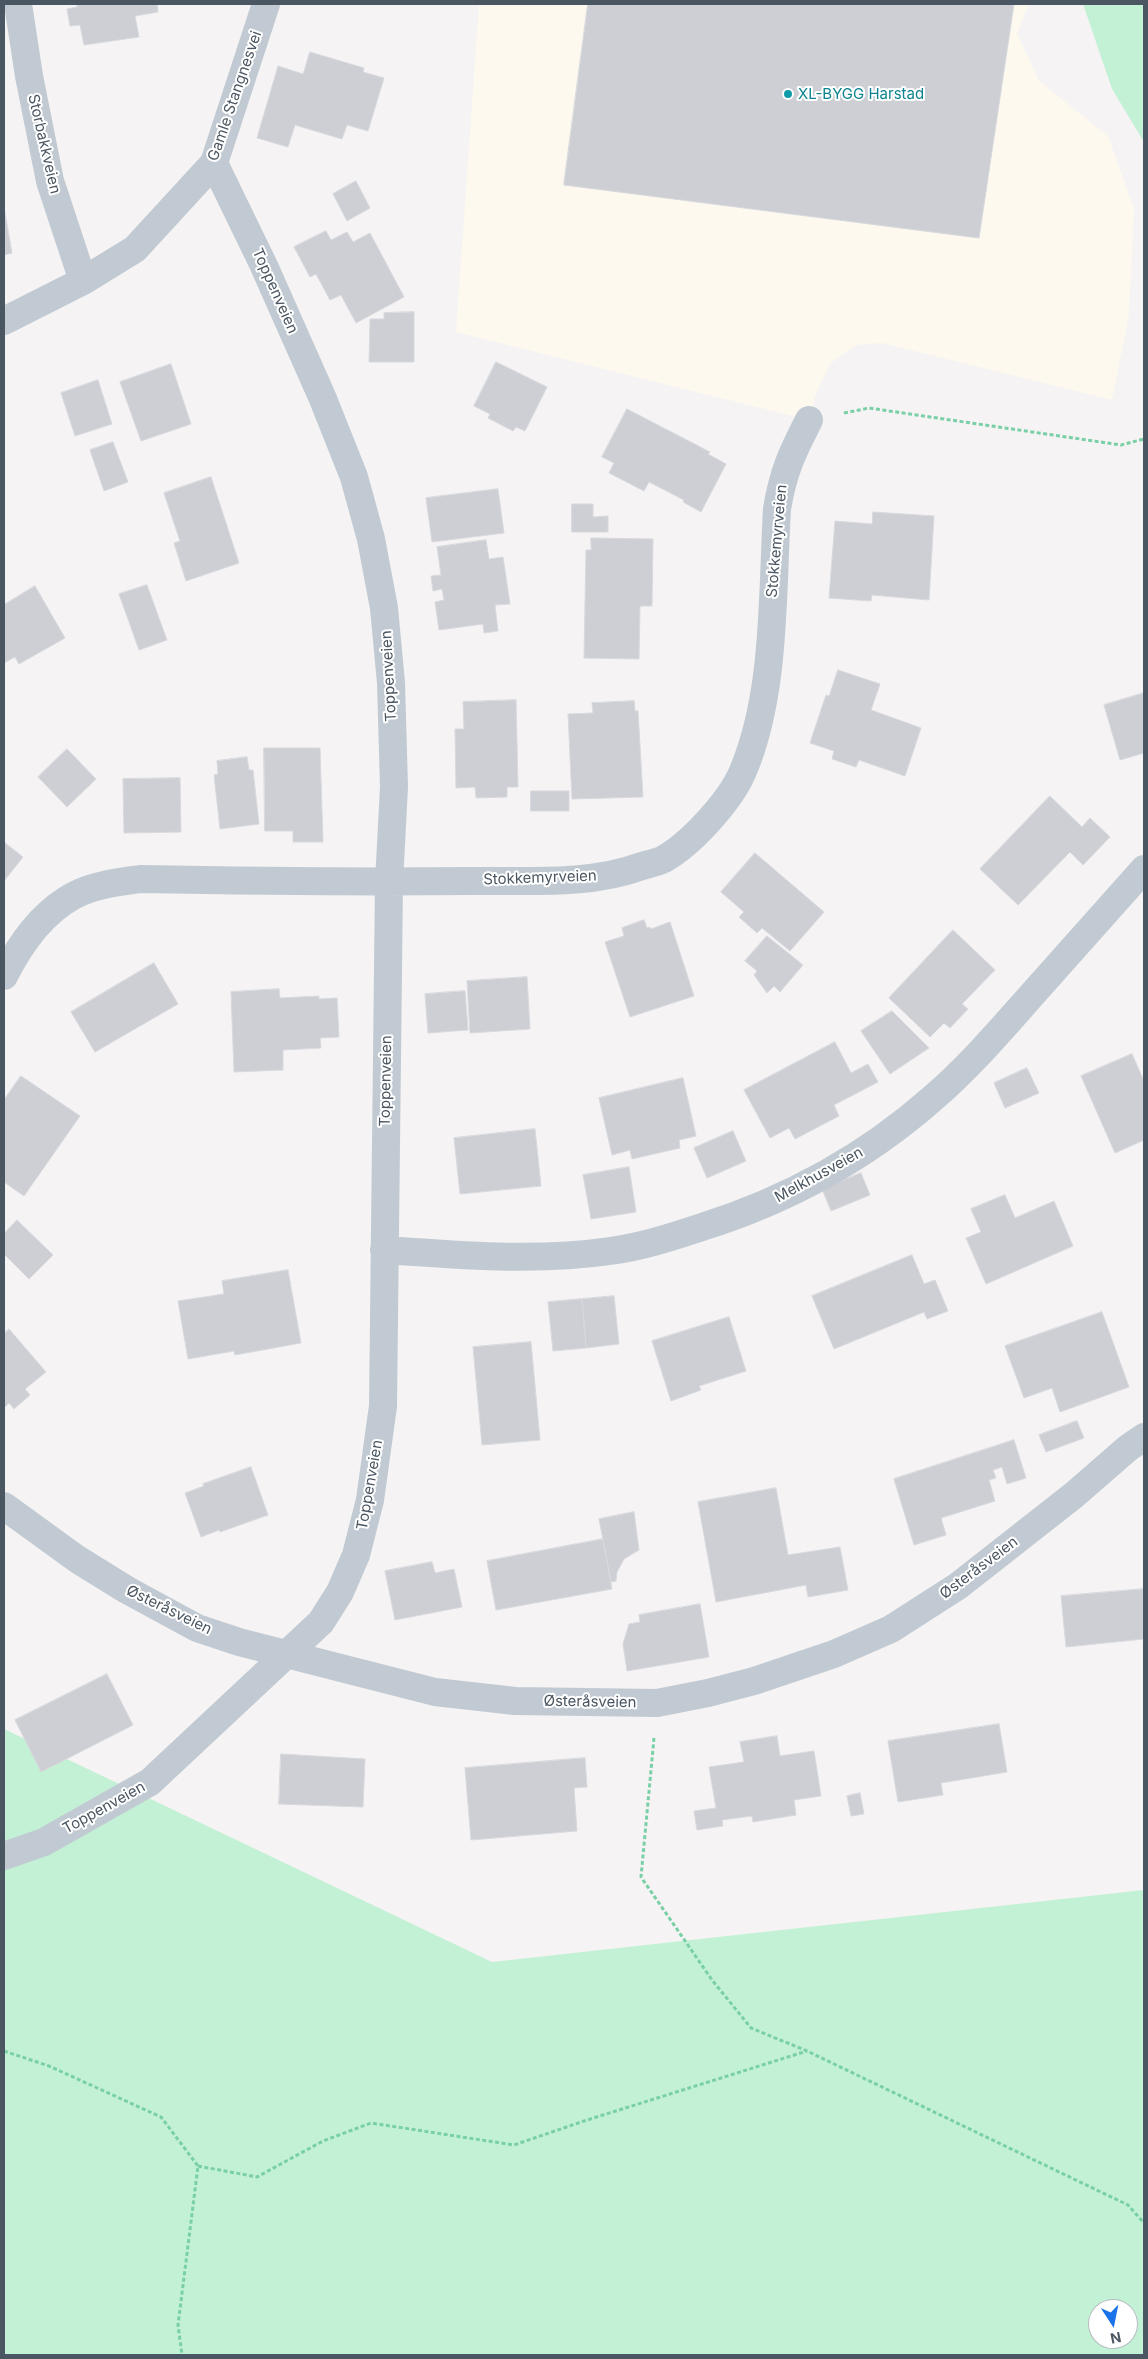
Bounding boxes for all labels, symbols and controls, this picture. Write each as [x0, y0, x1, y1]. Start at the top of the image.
street label: Gamle Stangnesvei [204, 29, 266, 163]
place label: XL-BYGG Harstad [798, 85, 924, 103]
marker: XL-BYGG Harstad [782, 88, 794, 100]
street label: Storbakkveien [24, 92, 64, 196]
street label: Toppenveien [248, 246, 302, 336]
street label: Stokkemyrveien [763, 484, 791, 598]
street label: Toppenveien [378, 630, 400, 722]
street label: Stokkemyrveien [483, 867, 597, 889]
street label: Toppenveien [376, 1035, 396, 1127]
street label: Melkhusveien [772, 1143, 866, 1207]
street label: Toppenveien [353, 1438, 387, 1532]
street label: Østeråsveien [936, 1533, 1022, 1603]
street label: Østeråsveien [123, 1582, 215, 1638]
street label: Østeråsveien [543, 1692, 637, 1712]
street label: Toppenveien [60, 1778, 148, 1838]
north arrow [1088, 2299, 1138, 2349]
text: N [1109, 2329, 1123, 2348]

